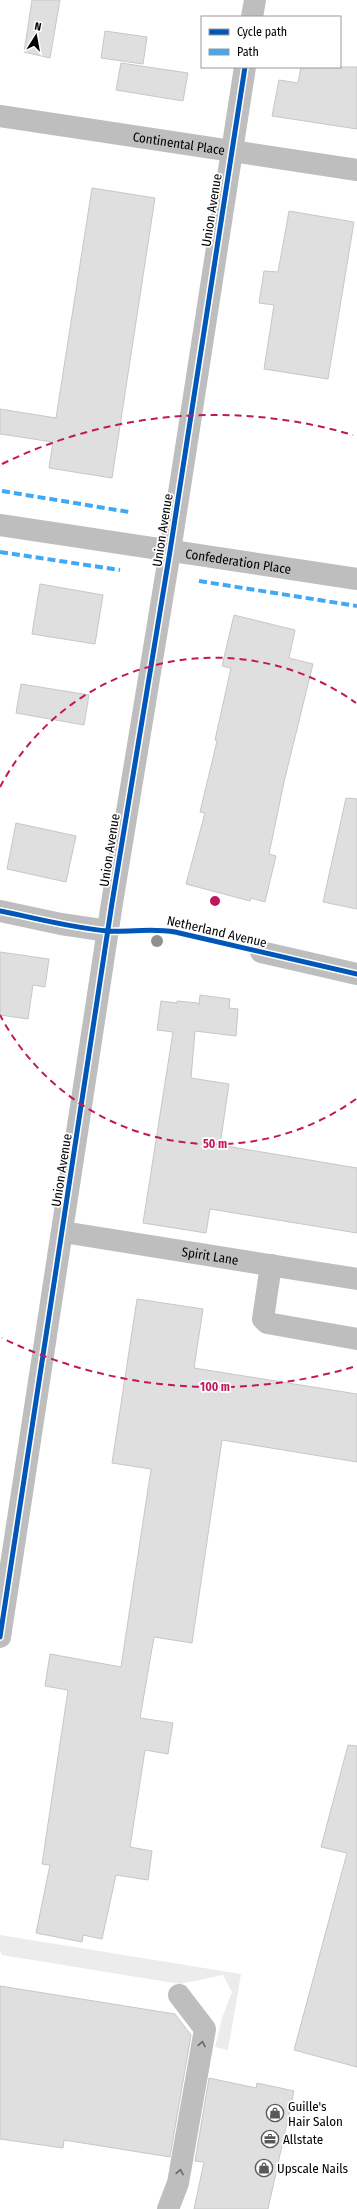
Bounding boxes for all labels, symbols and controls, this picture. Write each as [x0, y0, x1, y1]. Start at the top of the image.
north arrow [16, 16, 56, 56]
legend [201, 16, 341, 68]
text: N [33, 20, 42, 34]
text: Cycle path [237, 25, 287, 39]
text: Path [237, 45, 259, 59]
street label: Continental Place [132, 129, 226, 158]
street label: Union Avenue [198, 173, 225, 248]
street label: Union Avenue [149, 493, 176, 568]
street label: Confederation Place [184, 546, 292, 577]
street label: Union Avenue [96, 813, 123, 888]
centre of rings [208, 894, 222, 908]
street label: Netherland Avenue [165, 913, 268, 950]
street label: Union Avenue [48, 1133, 75, 1208]
text: 50 m [203, 1137, 227, 1151]
street label: Spirit Lane [181, 1244, 239, 1268]
text: 100 m [200, 1380, 230, 1394]
one-way arrow [197, 2041, 206, 2047]
place label: Guille's Hair Salon [288, 2099, 343, 2129]
shop icon: Guille's Hair Salon [265, 2103, 285, 2123]
office icon: Allstate [260, 2129, 280, 2149]
place label: Allstate [283, 2132, 323, 2147]
shop icon: Upscale Nails [254, 2158, 274, 2178]
place label: Upscale Nails [277, 2161, 349, 2176]
one-way arrow [175, 2169, 183, 2175]

